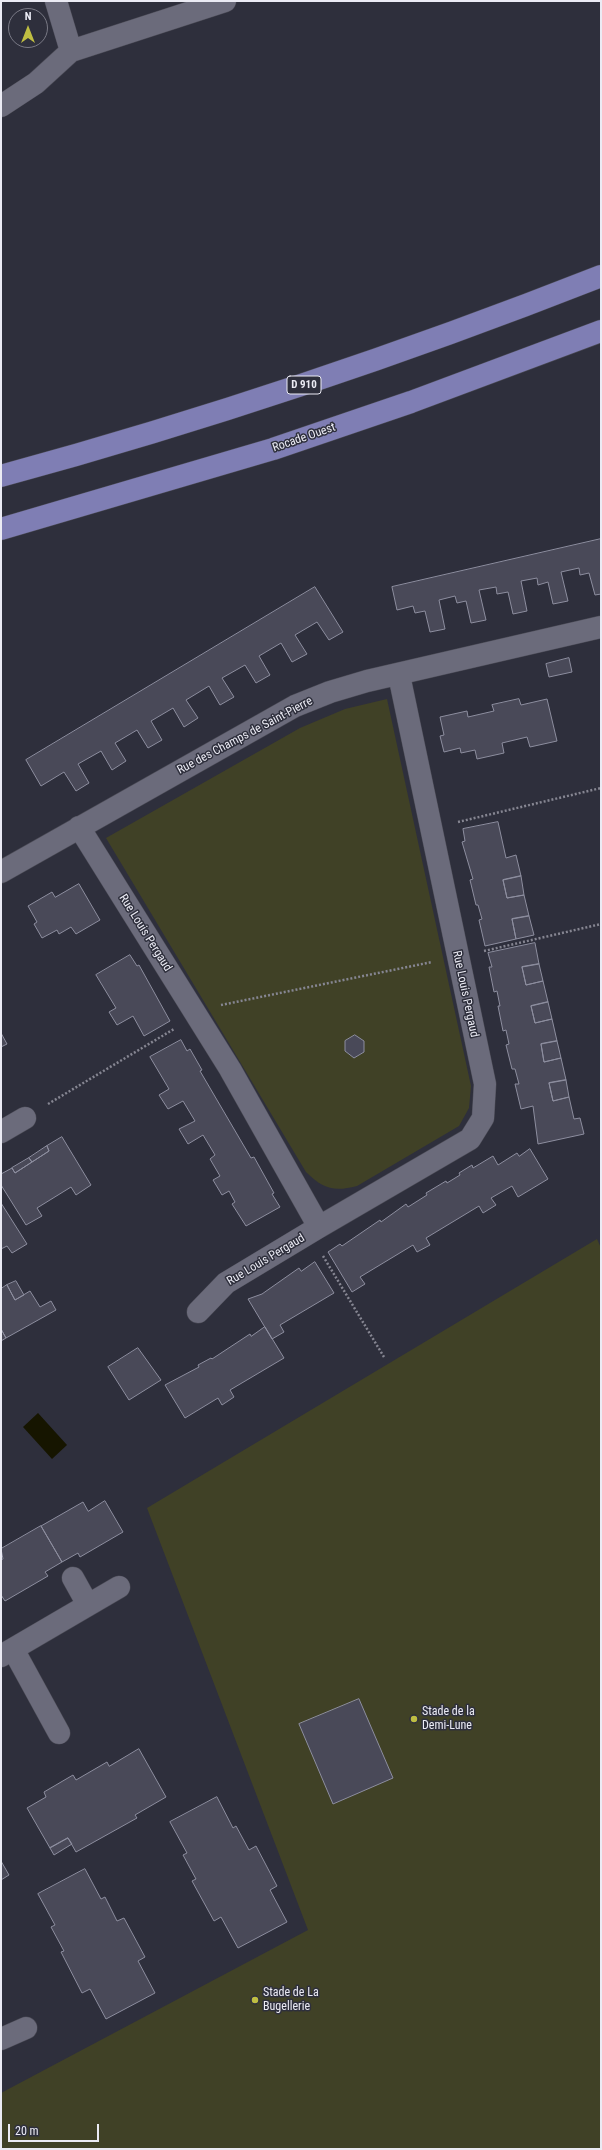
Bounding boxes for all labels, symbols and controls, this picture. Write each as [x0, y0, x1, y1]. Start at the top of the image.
north arrow [8, 8, 48, 48]
text: N [25, 10, 31, 23]
road number: D 910 [287, 376, 321, 394]
street label: Rocade Ouest [271, 421, 337, 455]
street label: Rue des Champs de Saint-Pierre [175, 694, 315, 778]
street label: Rue Louis Pergaud [116, 892, 174, 974]
street label: Rue Louis Pergaud [449, 949, 481, 1039]
street label: Rue Louis Pergaud [224, 1231, 308, 1289]
place label: Stade de la Demi-Lune [422, 1705, 475, 1733]
marker: Stade de la Demi-Lune [409, 1714, 419, 1724]
place label: Stade de La Bugellerie [263, 1986, 319, 2014]
marker: Stade de La Bugellerie [250, 1995, 260, 2005]
scale bar [10, 2116, 101, 2142]
text: 20 m [15, 2124, 39, 2138]

